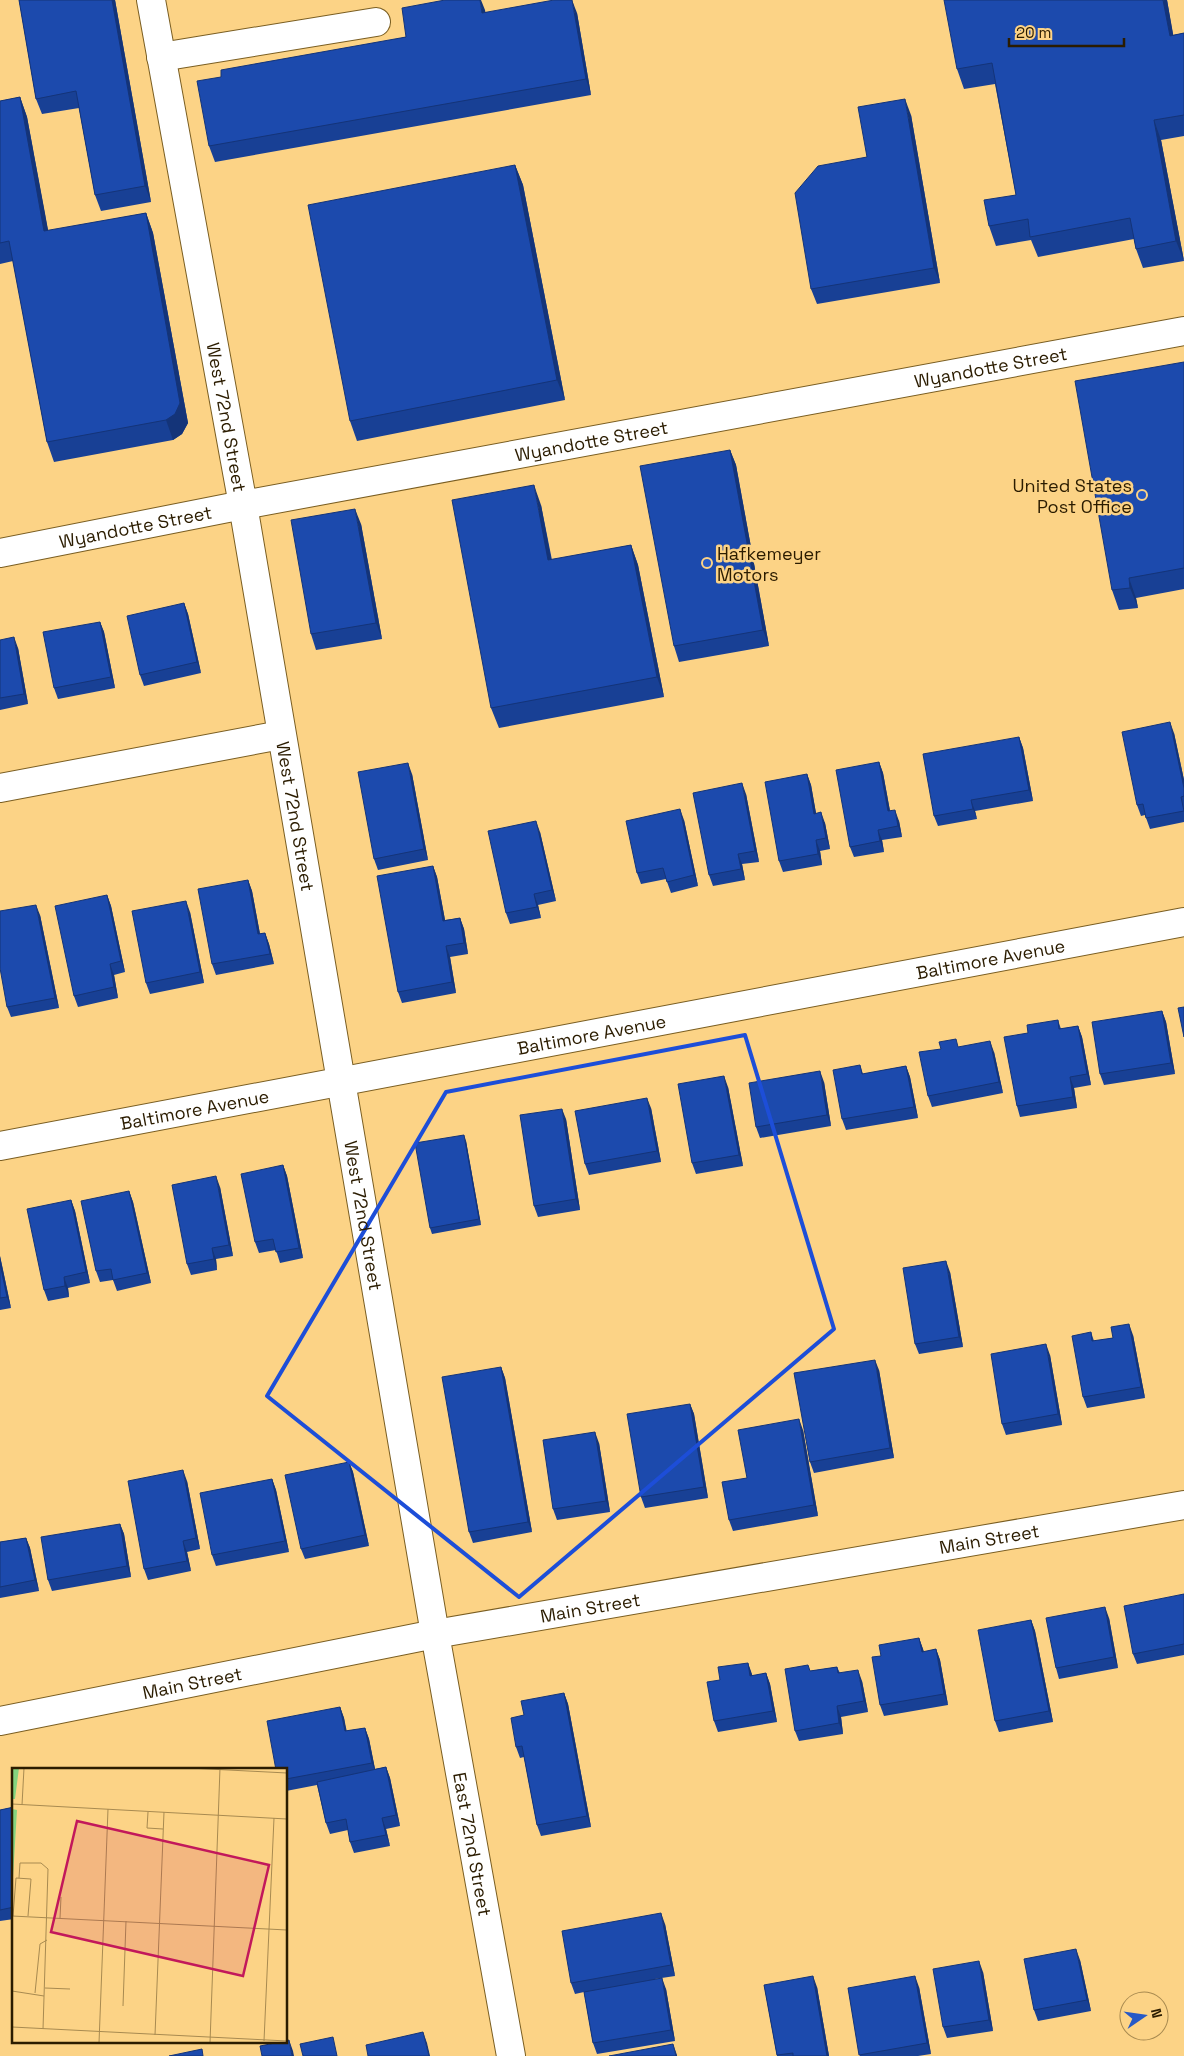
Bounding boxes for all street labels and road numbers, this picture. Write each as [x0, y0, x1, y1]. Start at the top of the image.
street label: West 72nd Street [202, 341, 252, 494]
street label: Wyandotte Street [912, 341, 1069, 392]
street label: Wyandotte Street [513, 415, 670, 466]
street label: Wyandotte Street [57, 500, 214, 553]
street label: West 72nd Street [272, 740, 320, 893]
street label: Baltimore Avenue [914, 933, 1067, 984]
street label: Baltimore Avenue [515, 1009, 668, 1059]
street label: Baltimore Avenue [118, 1084, 271, 1135]
street label: West 72nd Street [340, 1139, 388, 1292]
street label: Main Street [937, 1519, 1041, 1558]
street label: Main Street [538, 1587, 642, 1627]
street label: Main Street [140, 1661, 244, 1704]
street label: East 72nd Street [449, 1770, 497, 1918]

